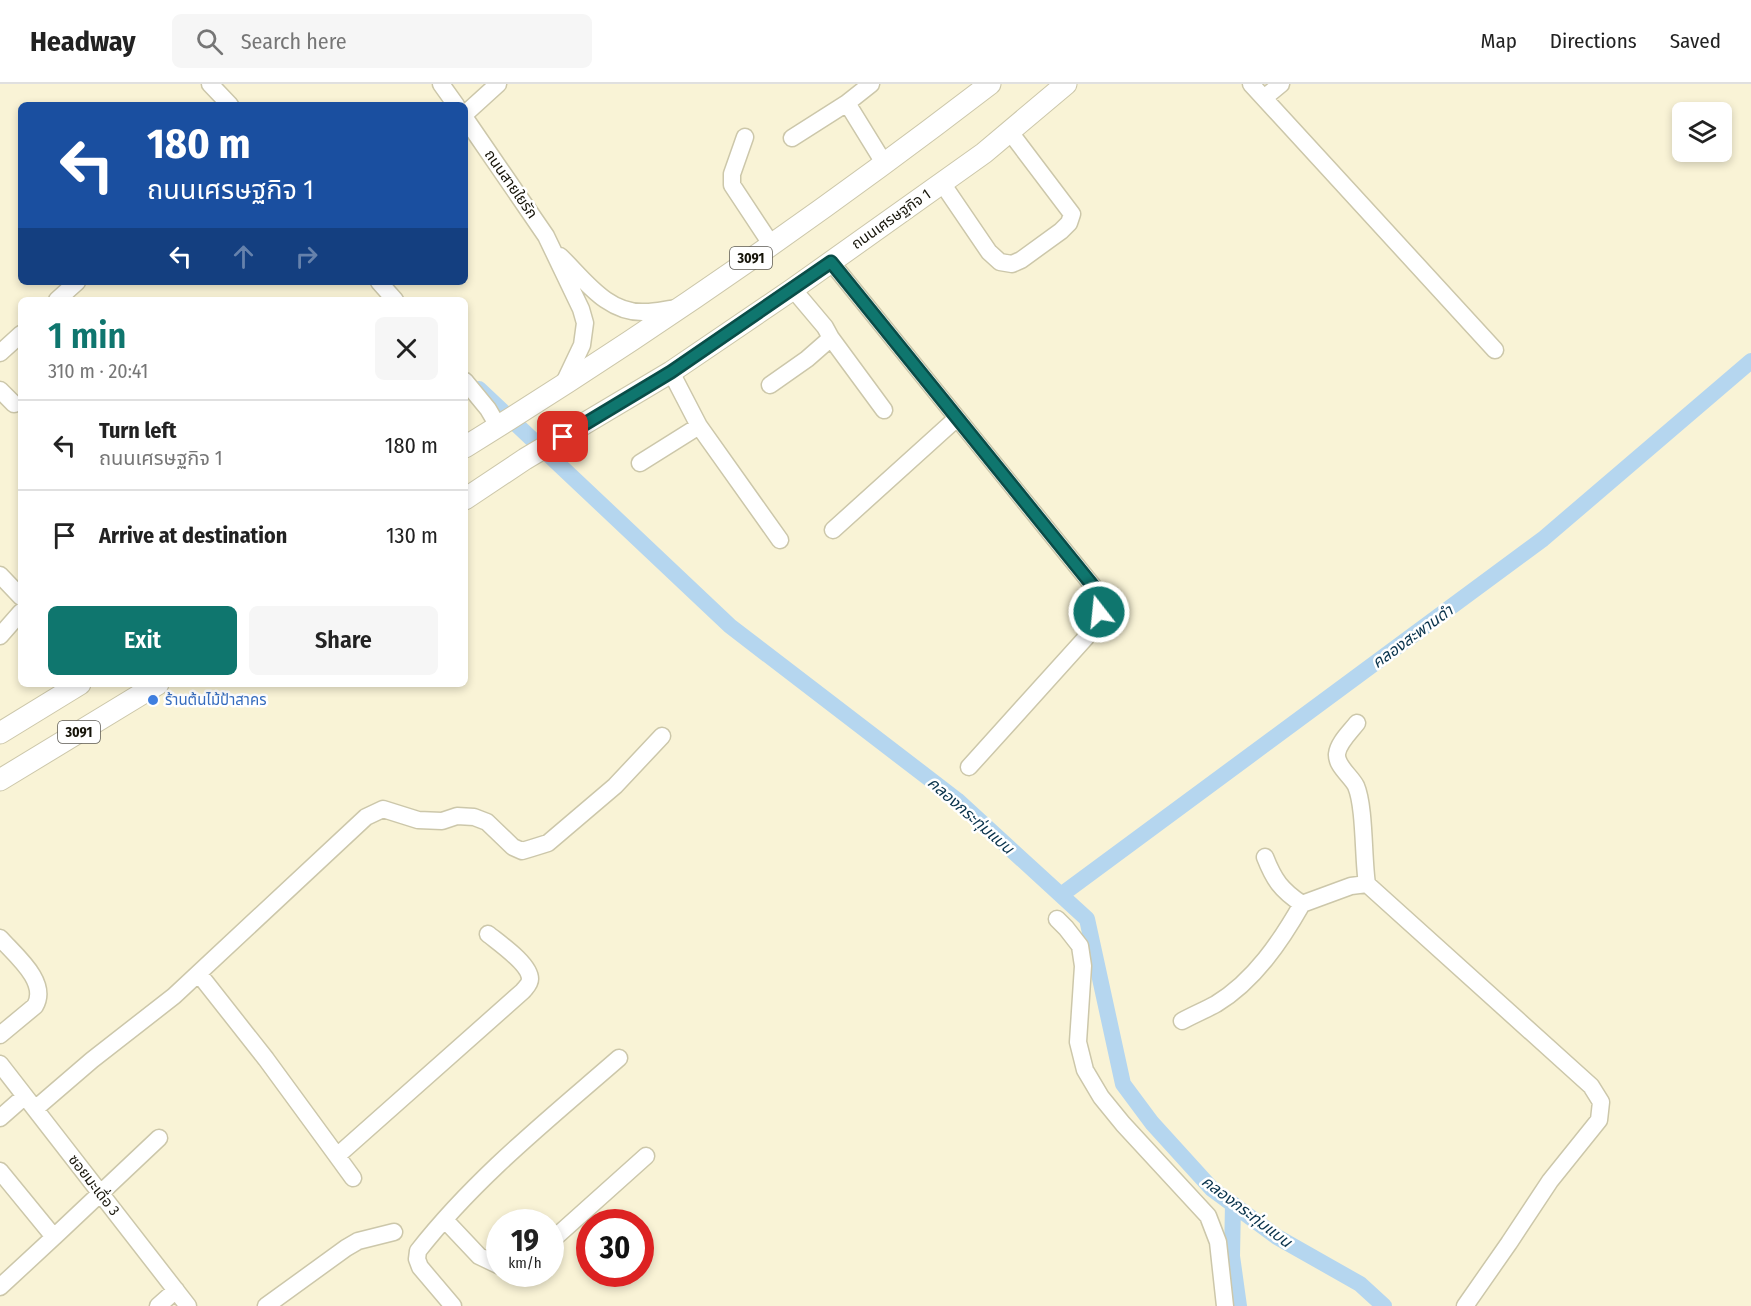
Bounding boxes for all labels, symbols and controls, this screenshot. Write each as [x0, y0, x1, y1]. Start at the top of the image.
search box [172, 14, 592, 68]
text: Headway [30, 25, 136, 58]
icon: search [193, 25, 226, 58]
text: Search here [241, 28, 347, 55]
text: Map [1480, 28, 1517, 54]
text: Directions [1550, 28, 1637, 54]
text: Saved [1670, 28, 1721, 54]
map controls [1672, 102, 1732, 162]
button: layers [1672, 102, 1732, 162]
text: 180 m [147, 119, 251, 169]
icon: left [48, 126, 126, 204]
street label: ถนนสายใยรัก [481, 146, 541, 222]
text: ถนนเศรษฐกิจ 1 [147, 174, 314, 206]
street label: ถนนเศรษฐกิจ 1 [848, 185, 934, 253]
icon: left [164, 240, 197, 273]
icon: ahead [227, 240, 260, 273]
icon: right [290, 240, 323, 273]
road number: 3091 [730, 247, 772, 269]
text: 1 min [48, 314, 126, 358]
button: close [375, 317, 438, 380]
text: 310 m · 20:41 [48, 359, 148, 383]
pin [537, 411, 588, 462]
text: Turn left [99, 417, 177, 444]
icon: arrive [546, 420, 579, 453]
icon: left [48, 429, 81, 462]
text: 180 m [385, 432, 438, 459]
text: ถนนเศรษฐกิจ 1 [99, 446, 222, 470]
icon: arrive [48, 519, 81, 552]
text: Arrive at destination [99, 522, 287, 549]
text: 130 m [386, 522, 438, 549]
position arrow [1067, 580, 1131, 644]
water label: คลองสะพานดำ [1368, 600, 1458, 672]
button: Exit [48, 606, 237, 675]
button: Share [249, 606, 438, 675]
place label: ร้านต้นไม้ป้าสาคร [165, 691, 266, 709]
marker: ร้านต้นไม้ป้าสาคร [146, 693, 160, 707]
road number: 3091 [58, 721, 100, 743]
water label: คลองกระทุ่มแบน [923, 773, 1018, 859]
street label: ซอยมะเดื่อ 3 [65, 1150, 125, 1219]
water label: คลองกระทุ่มแบน [1197, 1171, 1296, 1253]
speed limit sign: 30 [576, 1209, 654, 1287]
text: 19 [511, 1223, 539, 1259]
text: km/h [508, 1254, 542, 1272]

